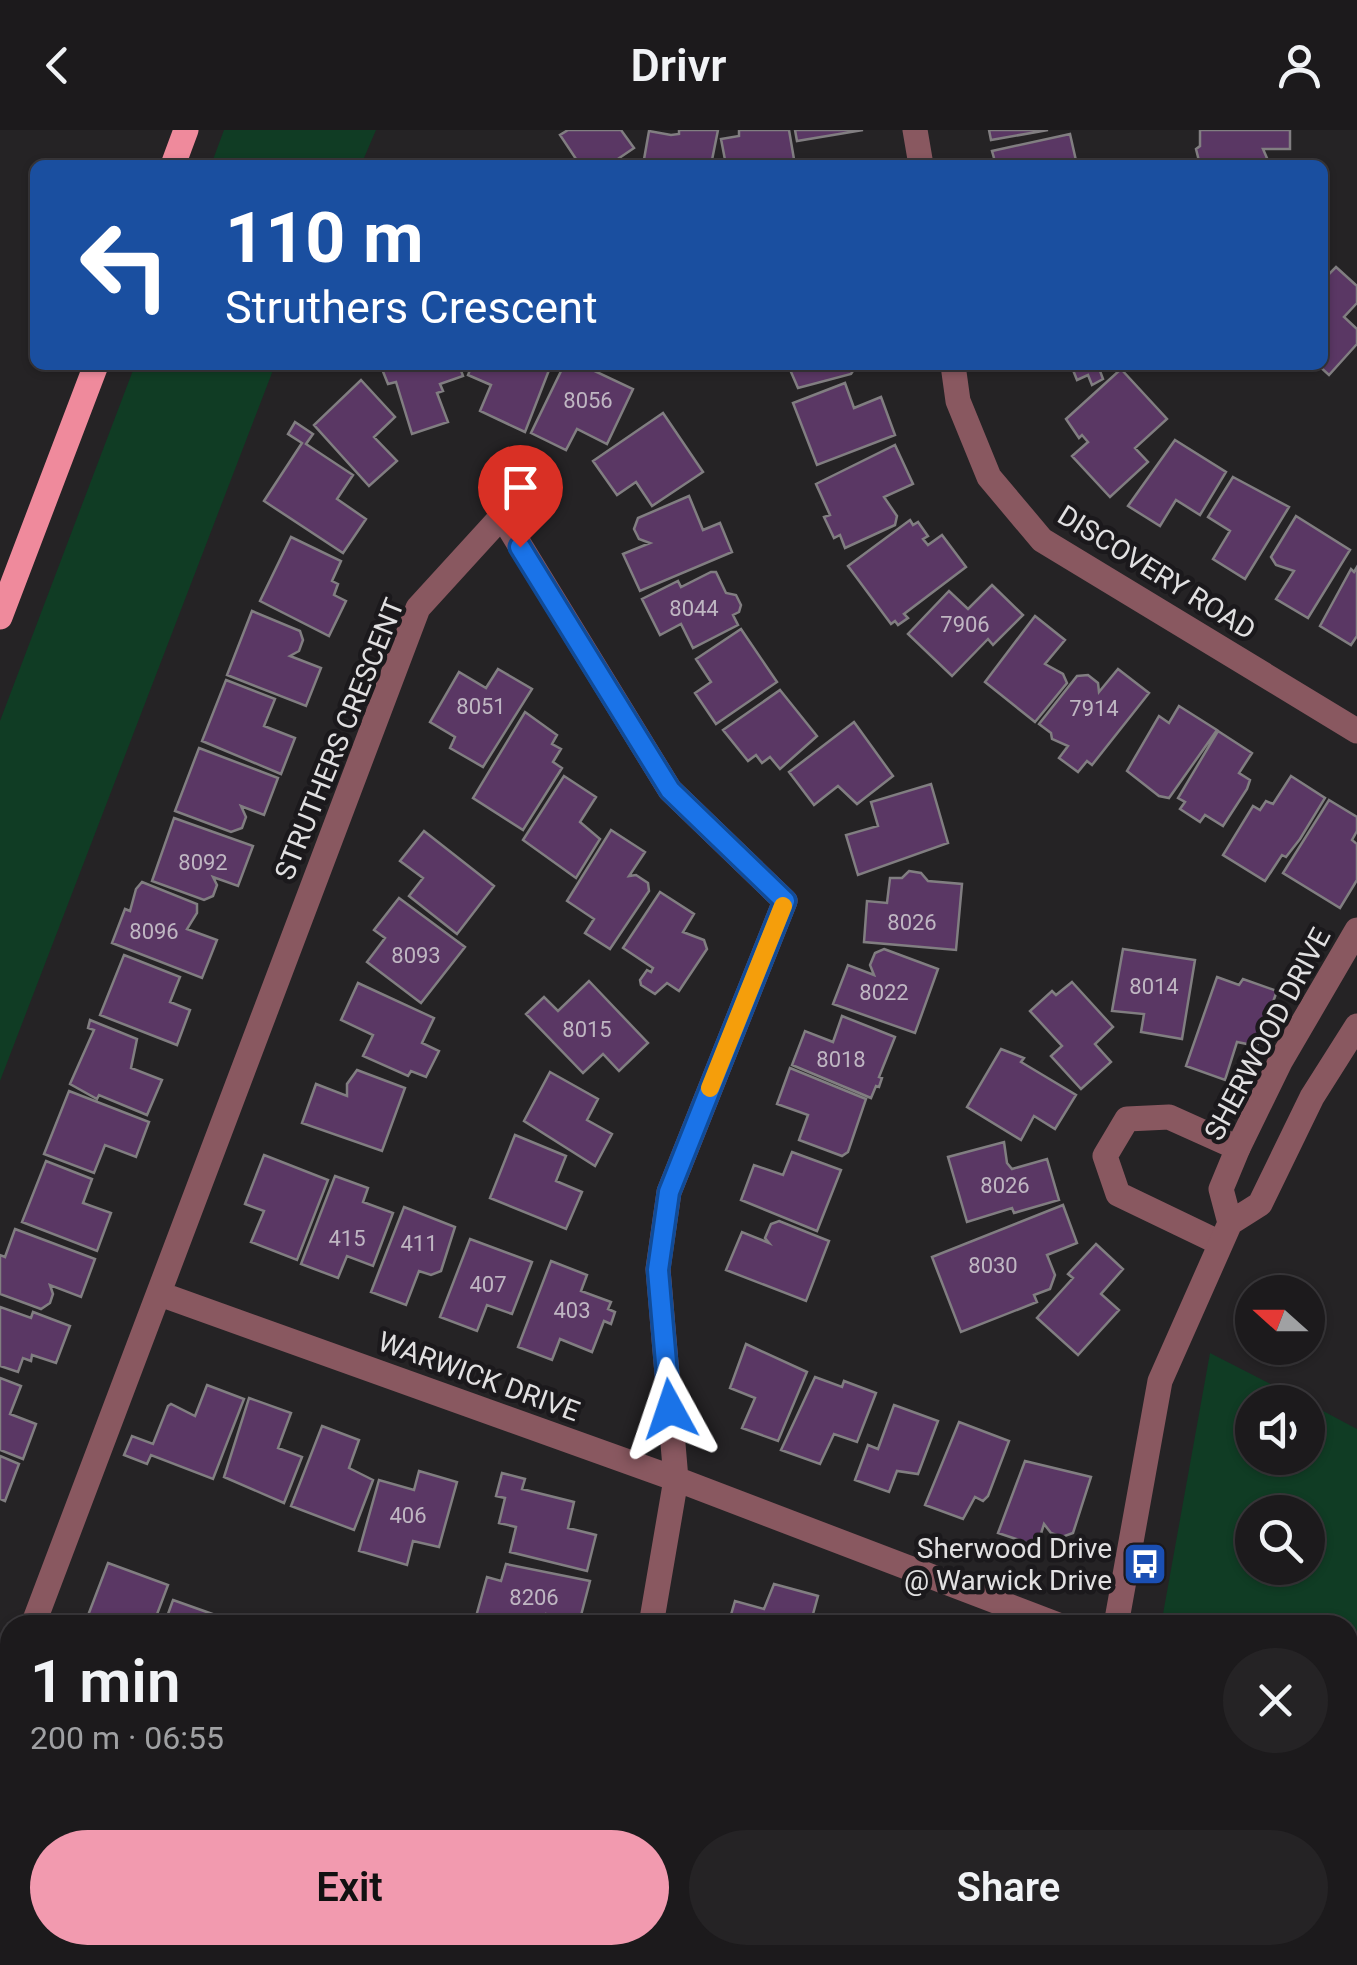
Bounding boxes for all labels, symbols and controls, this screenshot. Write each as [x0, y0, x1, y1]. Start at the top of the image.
icon: back [30, 38, 85, 93]
icon: person [1272, 38, 1327, 93]
text: Drivr [631, 39, 726, 92]
text: 110 m [225, 197, 424, 279]
icon: left [60, 200, 190, 330]
text: Struthers Crescent [225, 281, 598, 334]
house number: 8056 [563, 388, 613, 413]
pin [478, 445, 563, 548]
icon: arrive [493, 460, 548, 515]
street label: DISCOVERY ROAD [1052, 498, 1262, 647]
street label: STRUTHERS CRESCENT [268, 593, 411, 885]
house number: 8044 [669, 596, 719, 621]
house number: 7906 [940, 612, 990, 637]
house number: 8051 [456, 694, 506, 719]
house number: 7914 [1069, 696, 1119, 721]
house number: 8092 [178, 850, 228, 875]
house number: 8026 [887, 910, 937, 935]
house number: 8096 [129, 919, 179, 944]
street label: SHERWOOD DRIVE [1198, 923, 1337, 1146]
house number: 8093 [391, 943, 441, 968]
house number: 8014 [1129, 974, 1179, 999]
house number: 8022 [859, 980, 909, 1005]
house number: 8015 [562, 1017, 612, 1042]
house number: 8018 [816, 1047, 866, 1072]
house number: 8026 [980, 1173, 1030, 1198]
house number: 415 [328, 1226, 366, 1251]
house number: 411 [400, 1231, 438, 1256]
house number: 8030 [968, 1253, 1018, 1278]
house number: 407 [469, 1272, 507, 1297]
north arrow [1235, 1275, 1325, 1365]
map controls [1235, 1275, 1325, 1585]
house number: 403 [553, 1298, 591, 1323]
street label: WARWICK DRIVE [374, 1325, 584, 1428]
position arrow [618, 1357, 722, 1461]
button: sound [1235, 1385, 1325, 1475]
button: search [1235, 1495, 1325, 1585]
house number: 406 [389, 1503, 427, 1528]
place label: Sherwood Drive @ Warwick Drive [904, 1532, 1112, 1597]
bus stop icon: Sherwood Drive @ Warwick Drive [1122, 1541, 1168, 1587]
house number: 8206 [509, 1585, 559, 1610]
text: 1 min [30, 1646, 180, 1717]
button: close [1223, 1648, 1328, 1753]
text: 200 m · 06:55 [30, 1719, 224, 1757]
button: Exit [30, 1830, 669, 1945]
button: Share [689, 1830, 1328, 1945]

